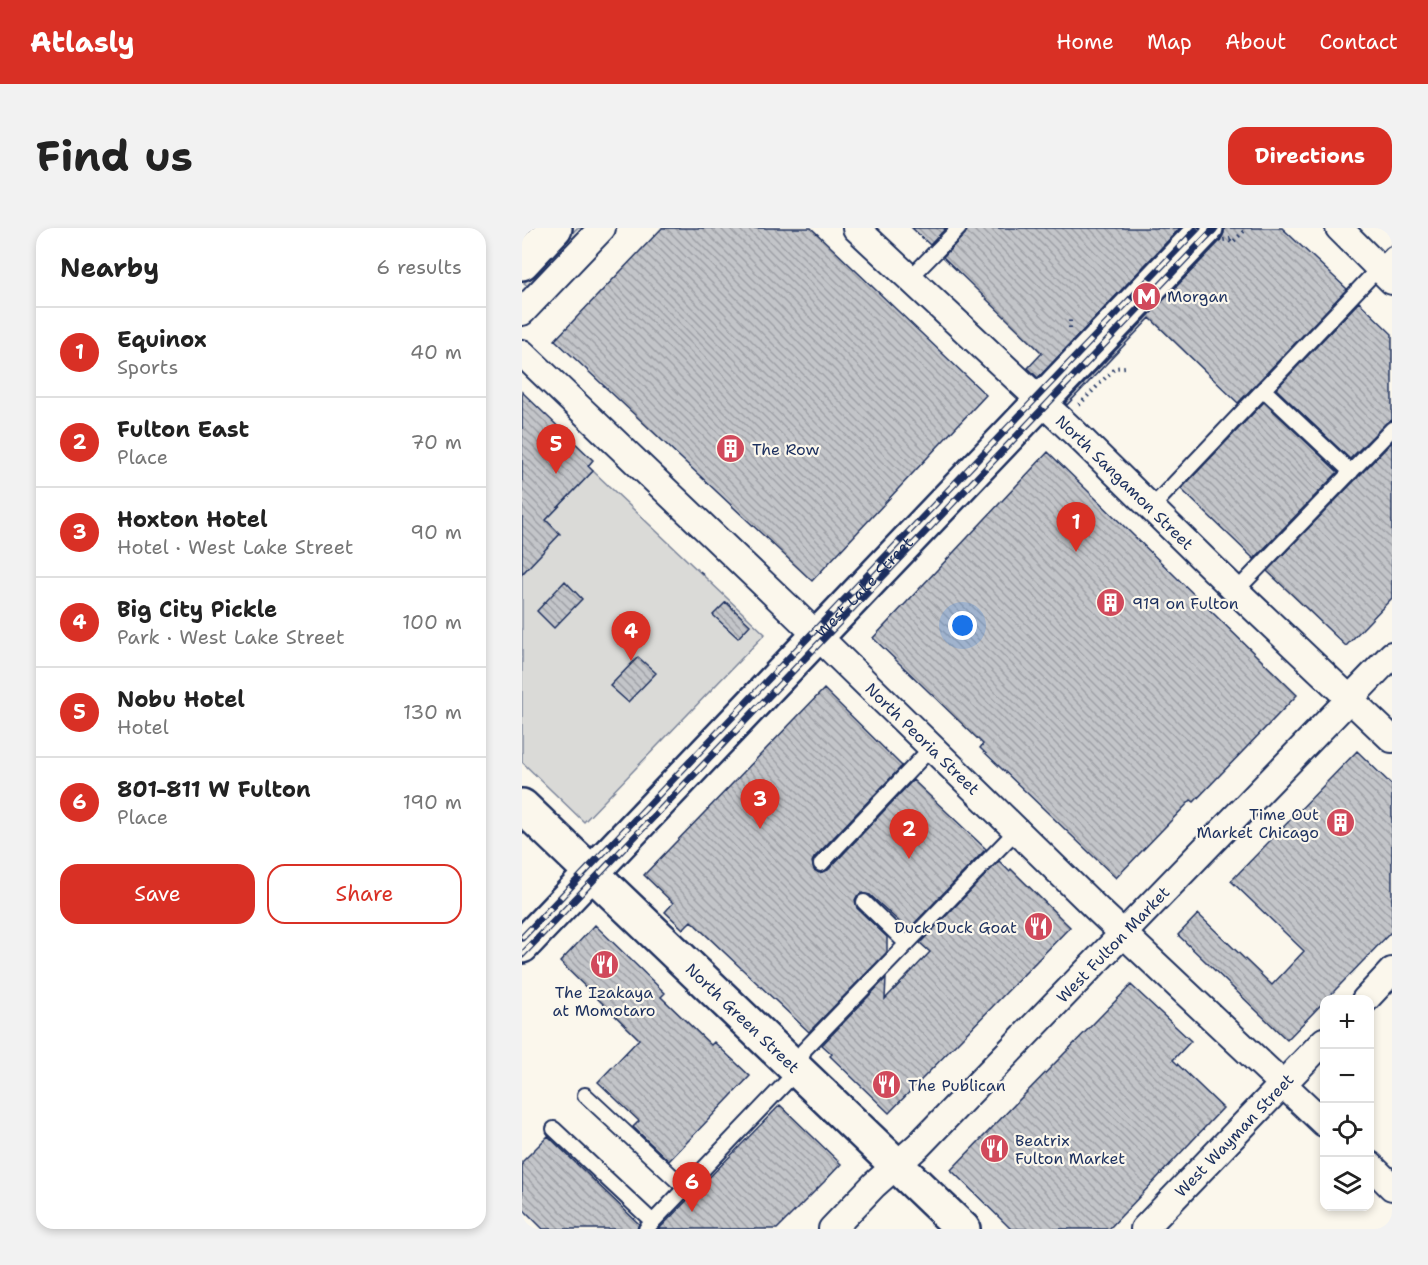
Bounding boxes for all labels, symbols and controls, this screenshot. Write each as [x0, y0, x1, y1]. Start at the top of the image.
text: Atlasly [30, 23, 135, 61]
text: Home [1056, 28, 1114, 56]
text: Map [1147, 28, 1192, 56]
text: About [1225, 28, 1286, 56]
text: Contact [1319, 28, 1398, 56]
button: Directions [1228, 127, 1392, 185]
text: Find us [36, 128, 193, 184]
text: Nearby [60, 250, 159, 285]
text: 6 results [376, 254, 462, 280]
metro station icon: Morgan [1130, 280, 1162, 312]
place label: Morgan [1167, 286, 1228, 307]
text: Equinox [117, 325, 207, 354]
text: 1 [75, 339, 84, 365]
text: 40 m [410, 339, 462, 365]
text: Sports [117, 354, 178, 380]
street label: North Sangamon Street [1052, 410, 1198, 554]
text: Fulton East [117, 415, 249, 444]
pin: 5 [537, 424, 576, 474]
text: 2 [73, 429, 87, 455]
text: 70 m [410, 429, 462, 455]
building icon: The Row [715, 433, 747, 465]
place label: The Row [752, 439, 820, 460]
text: Place [117, 444, 168, 470]
pin: 1 [1056, 502, 1096, 552]
text: Hoxton Hotel [117, 505, 268, 534]
text: 3 [73, 519, 87, 545]
text: 90 m [410, 519, 462, 545]
street label: West Lake Street [811, 532, 917, 642]
text: Hotel · West Lake Street [117, 534, 354, 560]
building icon: 919 on Fulton [1095, 587, 1127, 619]
place label: 919 on Fulton [1132, 593, 1239, 614]
text: Big City Pickle [117, 595, 277, 624]
text: 4 [73, 609, 87, 635]
text: 100 m [402, 609, 462, 635]
your location [948, 611, 977, 640]
pin: 4 [612, 612, 650, 661]
text: Park · West Lake Street [117, 624, 345, 650]
street label: North Peoria Street [861, 678, 984, 799]
text: Nobu Hotel [117, 685, 245, 714]
text: 5 [73, 699, 86, 725]
text: 130 m [403, 699, 462, 725]
text: Hotel [117, 714, 169, 740]
text: 801-811 W Fulton [117, 775, 311, 804]
pin: 3 [740, 780, 780, 829]
text: 6 [73, 789, 87, 815]
text: 190 m [403, 789, 462, 815]
text: Place [117, 804, 168, 830]
place label: Time Out Market Chicago [1196, 804, 1319, 843]
building icon: Time Out Market Chicago [1324, 807, 1356, 839]
pin: 2 [890, 810, 928, 859]
button: Save [60, 864, 255, 924]
button: Share [267, 864, 462, 924]
street label: West Fulton Market [1052, 882, 1174, 1007]
restaurant icon: Duck Duck Goat [1022, 911, 1054, 943]
place label: Duck Duck Goat [894, 917, 1017, 938]
restaurant icon: The Izakaya at Momotaro [588, 948, 620, 980]
street label: North Green Street [682, 958, 804, 1077]
place label: The Izakaya at Momotaro [552, 982, 656, 1021]
map controls [1320, 995, 1374, 1211]
button: + [1320, 995, 1374, 1049]
button: − [1320, 1049, 1374, 1103]
restaurant icon: The Publican [871, 1069, 903, 1101]
street label: West Wayman Street [1170, 1069, 1298, 1201]
place label: The Publican [908, 1075, 1006, 1096]
button: locate [1320, 1103, 1374, 1157]
place label: Beatrix Fulton Market [1015, 1130, 1125, 1169]
restaurant icon: Beatrix Fulton Market [978, 1133, 1010, 1165]
button: layers [1320, 1157, 1374, 1211]
pin: 6 [672, 1162, 712, 1212]

